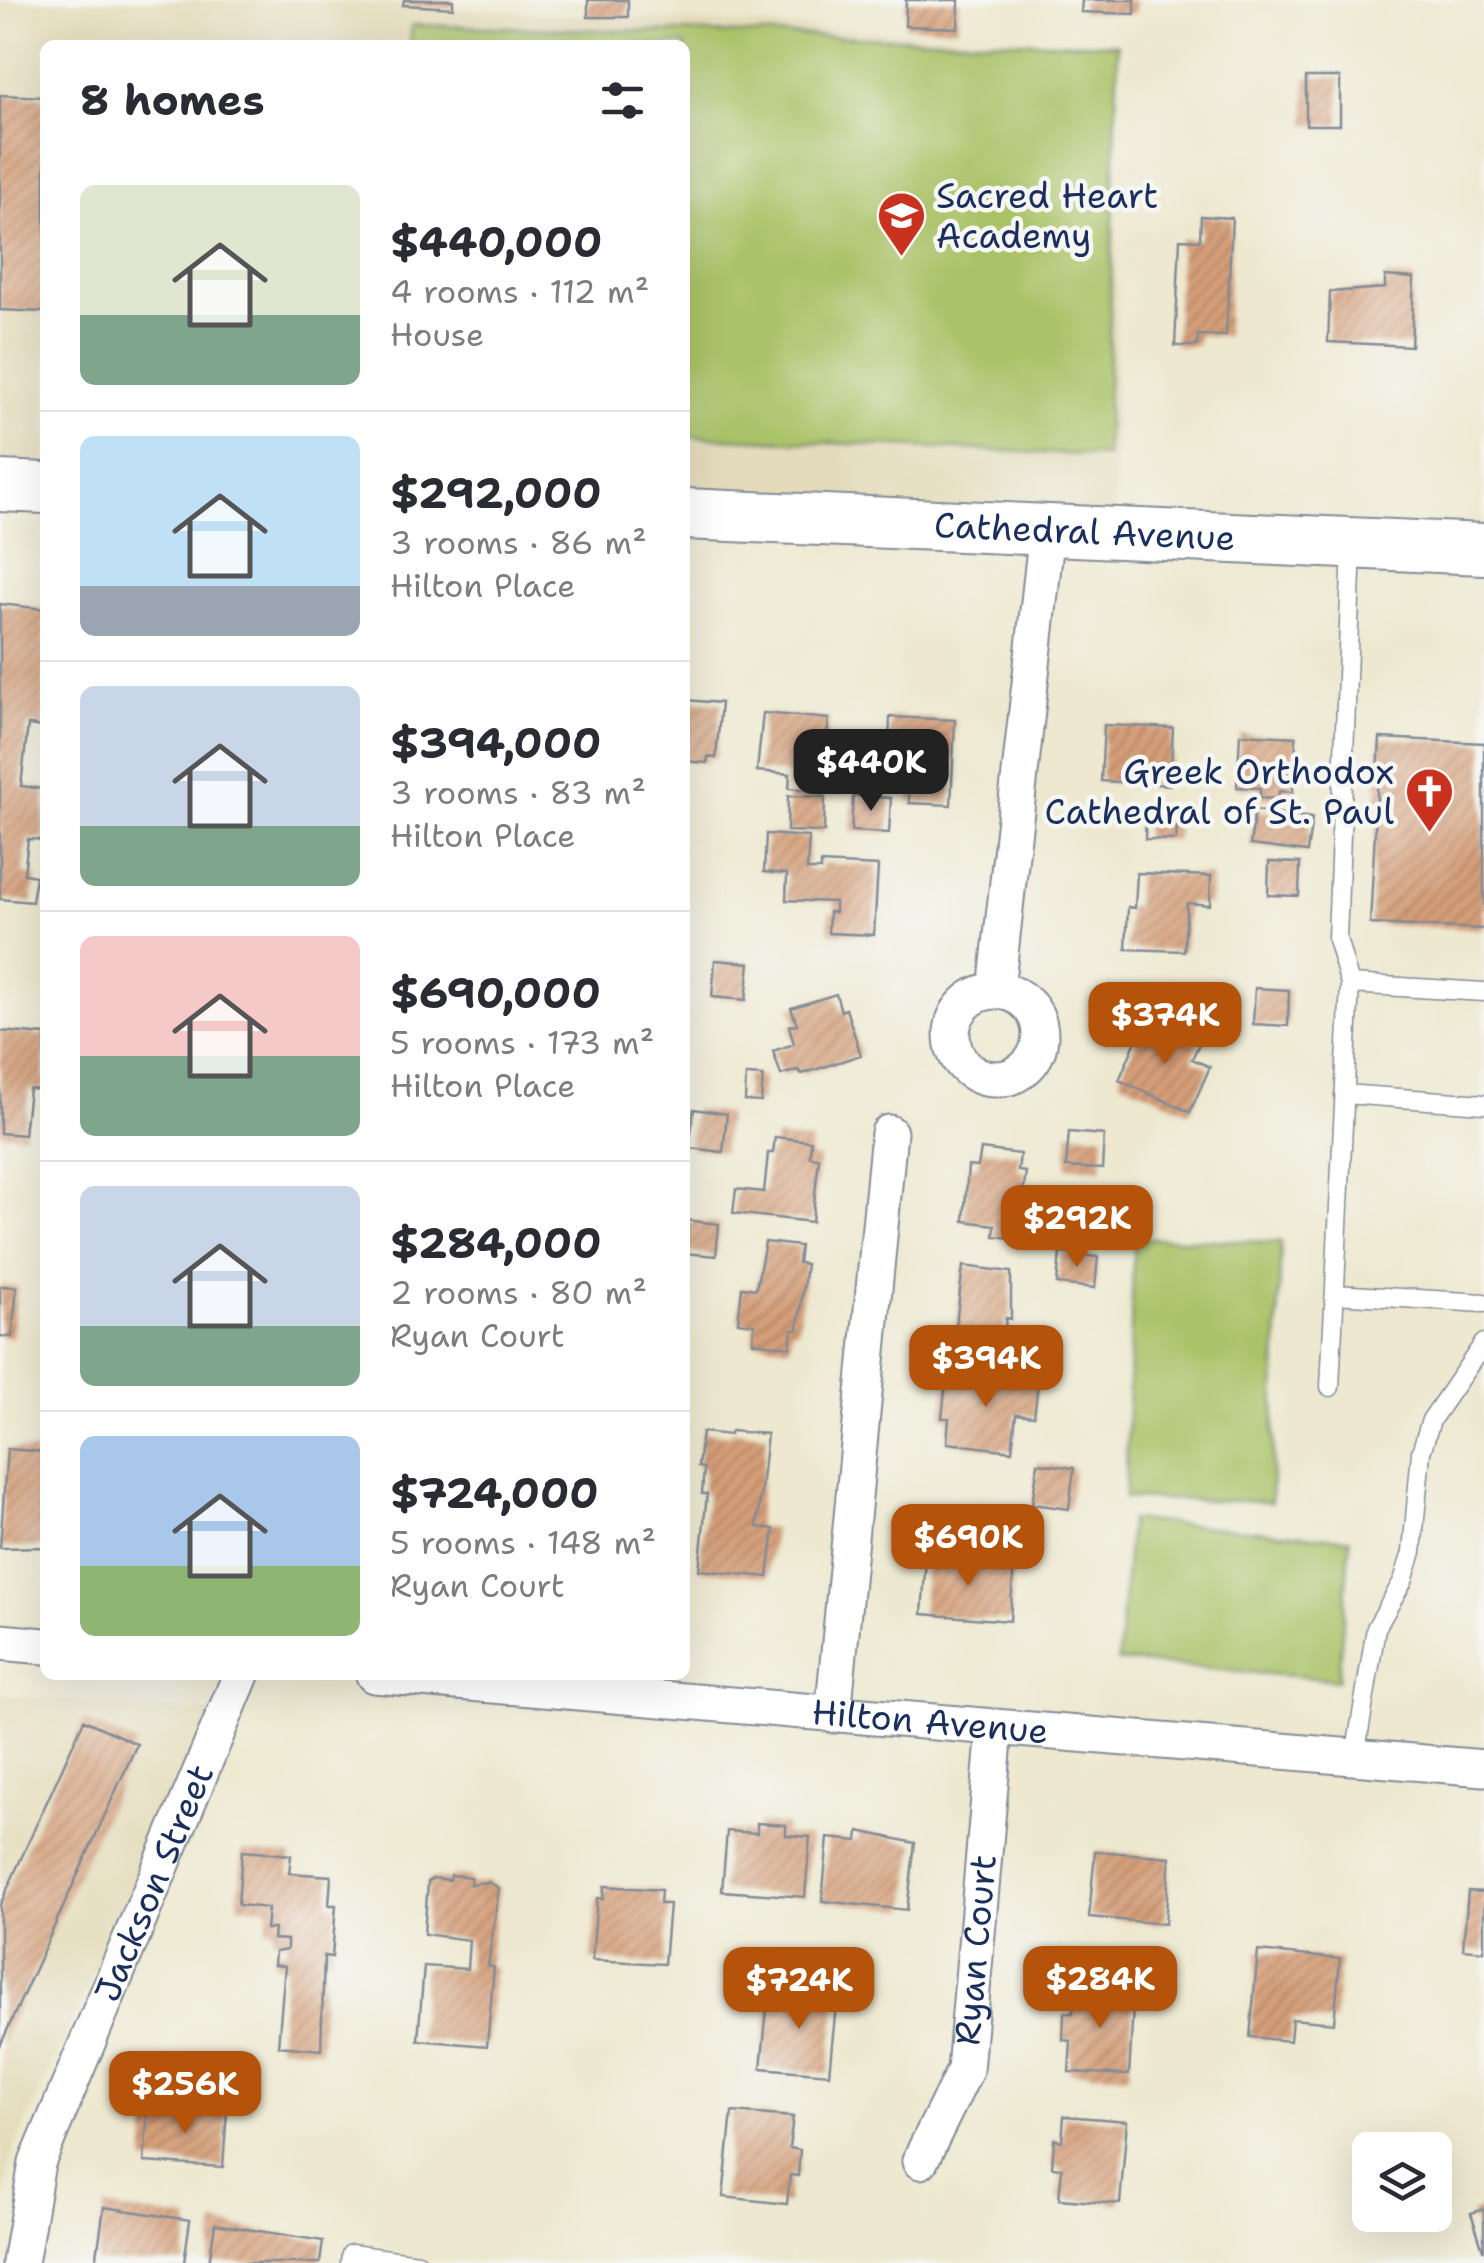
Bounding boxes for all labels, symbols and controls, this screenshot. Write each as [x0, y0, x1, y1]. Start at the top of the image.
text: 8 homes [80, 72, 265, 128]
icon: filters [595, 73, 650, 128]
place label: Sacred Heart Academy [936, 172, 1158, 259]
school or university icon: Sacred Heart Academy [875, 190, 927, 258]
text: $440,000 [390, 214, 602, 270]
icon: home [160, 225, 280, 345]
text: 4 rooms · 112 m² [390, 270, 649, 313]
text: House [390, 313, 484, 356]
text: $292,000 [390, 465, 602, 521]
icon: home [160, 476, 280, 596]
street label: Cathedral Avenue [933, 501, 1236, 561]
text: 3 rooms · 86 m² [390, 521, 647, 564]
text: Hilton Place [390, 564, 576, 607]
text: $394,000 [390, 715, 601, 771]
icon: home [160, 726, 280, 846]
pin: $440K [801, 729, 941, 814]
text: $440K [816, 740, 926, 783]
place label: Greek Orthodox Cathedral of St. Paul [1044, 748, 1394, 835]
church icon: Greek Orthodox Cathedral of St. Paul [1403, 766, 1455, 834]
text: 3 rooms · 83 m² [390, 771, 646, 814]
text: Hilton Place [390, 814, 576, 857]
text: $690,000 [390, 965, 601, 1021]
icon: home [160, 976, 280, 1096]
pin: $374K [1095, 982, 1235, 1067]
text: $374K [1110, 993, 1220, 1036]
text: 5 rooms · 173 m² [390, 1021, 654, 1064]
text: Hilton Place [390, 1064, 576, 1107]
pin: $292K [1007, 1185, 1147, 1270]
text: $292K [1023, 1196, 1131, 1239]
text: $284,000 [390, 1215, 602, 1271]
icon: home [160, 1226, 280, 1346]
text: 2 rooms · 80 m² [390, 1271, 647, 1314]
text: Ryan Court [390, 1314, 565, 1357]
pin: $394K [916, 1325, 1056, 1410]
text: $394K [931, 1336, 1041, 1379]
text: $724,000 [390, 1465, 599, 1521]
icon: home [160, 1476, 280, 1596]
pin: $690K [898, 1504, 1038, 1589]
text: $690K [913, 1515, 1023, 1558]
text: 5 rooms · 148 m² [390, 1521, 656, 1564]
text: Ryan Court [390, 1564, 565, 1607]
street label: Hilton Avenue [810, 1688, 1050, 1754]
street label: Jackson Street [83, 1757, 224, 2009]
street label: Ryan Court [943, 1853, 1007, 2047]
pin: $284K [1030, 1946, 1170, 2031]
pin: $724K [729, 1947, 869, 2032]
text: $284K [1045, 1957, 1155, 2000]
text: $724K [745, 1958, 853, 2001]
pin: $256K [115, 2051, 255, 2136]
text: $256K [131, 2062, 239, 2105]
map controls [1352, 2132, 1452, 2232]
button: layers [1352, 2132, 1452, 2232]

